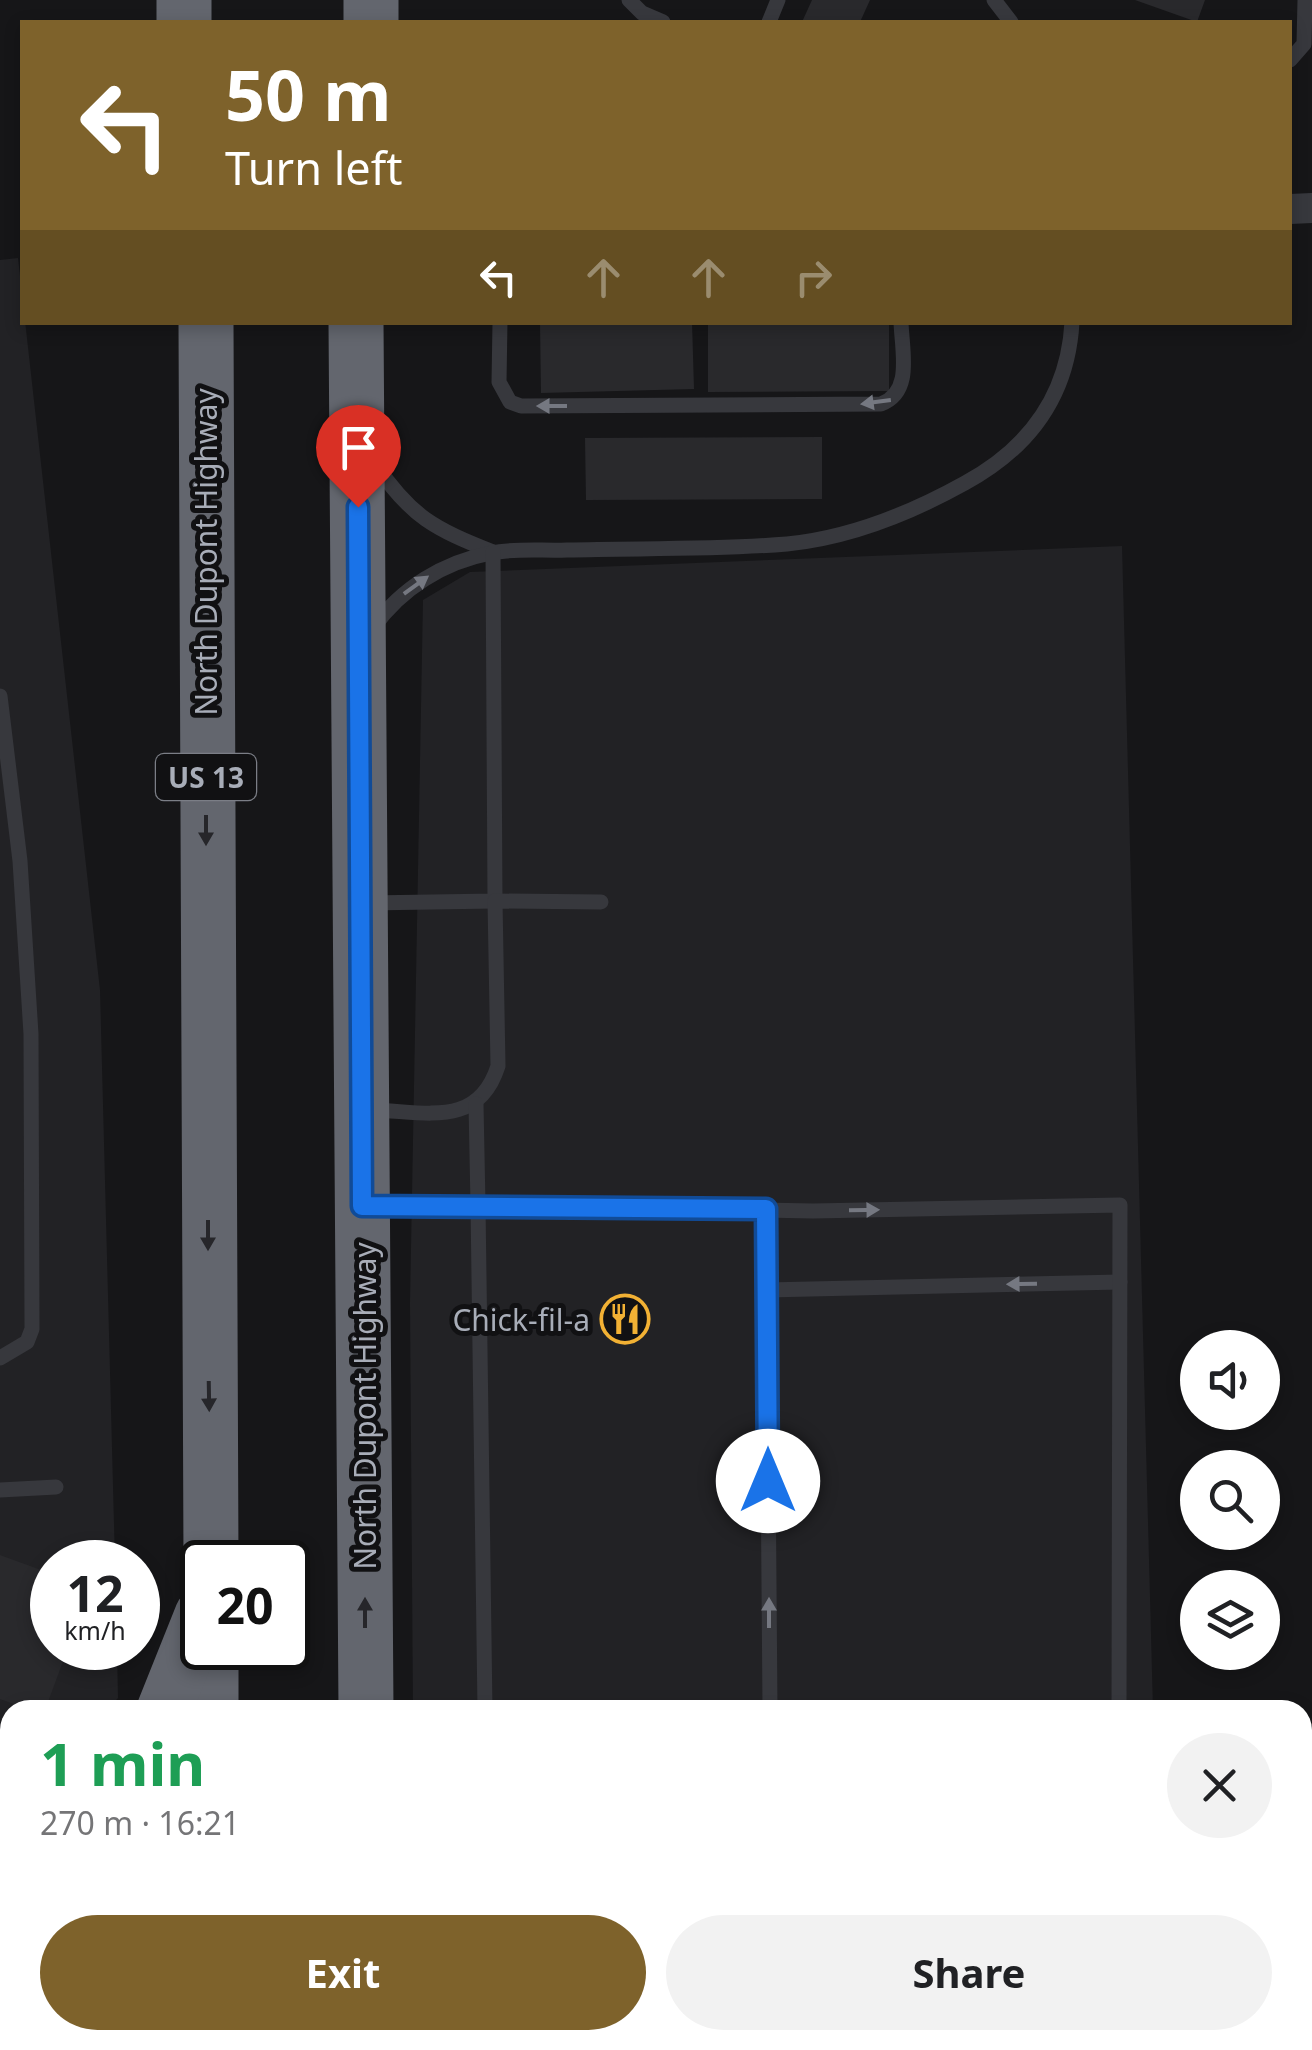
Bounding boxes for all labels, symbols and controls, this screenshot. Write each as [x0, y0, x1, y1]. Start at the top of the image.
text: 50 m [225, 46, 392, 142]
icon: left [60, 60, 190, 190]
text: Turn left [225, 137, 402, 198]
icon: left [471, 250, 526, 305]
icon: ahead [576, 250, 631, 305]
icon: ahead [681, 250, 736, 305]
icon: right [786, 250, 841, 305]
street label: North Dupont Highway [185, 388, 226, 716]
one-way arrow [860, 394, 891, 410]
one-way arrow [535, 398, 567, 414]
pin [316, 405, 401, 508]
icon: arrive [331, 420, 386, 475]
one-way arrow [403, 576, 429, 596]
road number: US 13 [156, 754, 256, 800]
one-way arrow [198, 815, 214, 847]
one-way arrow [848, 1201, 880, 1217]
one-way arrow [200, 1219, 216, 1251]
street label: North Dupont Highway [344, 1242, 385, 1570]
one-way arrow [1006, 1276, 1038, 1292]
restaurant icon: Chick-fil-a [599, 1293, 651, 1345]
place label: Chick-fil-a [452, 1299, 590, 1340]
map controls [1180, 1330, 1280, 1670]
button: sound [1180, 1330, 1280, 1430]
one-way arrow [201, 1380, 217, 1412]
position arrow [716, 1429, 820, 1533]
button: search [1180, 1450, 1280, 1550]
speed limit sign: 20 [180, 1540, 310, 1670]
text: 12 [66, 1559, 124, 1627]
button: layers [1180, 1570, 1280, 1670]
one-way arrow [357, 1596, 373, 1628]
one-way arrow [761, 1596, 777, 1628]
text: km/h [64, 1613, 126, 1647]
text: 1 min [40, 1722, 205, 1804]
button: close [1167, 1733, 1272, 1838]
text: 270 m · 16:21 [40, 1801, 240, 1844]
button: Exit [40, 1915, 646, 2030]
button: Share [666, 1915, 1272, 2030]

